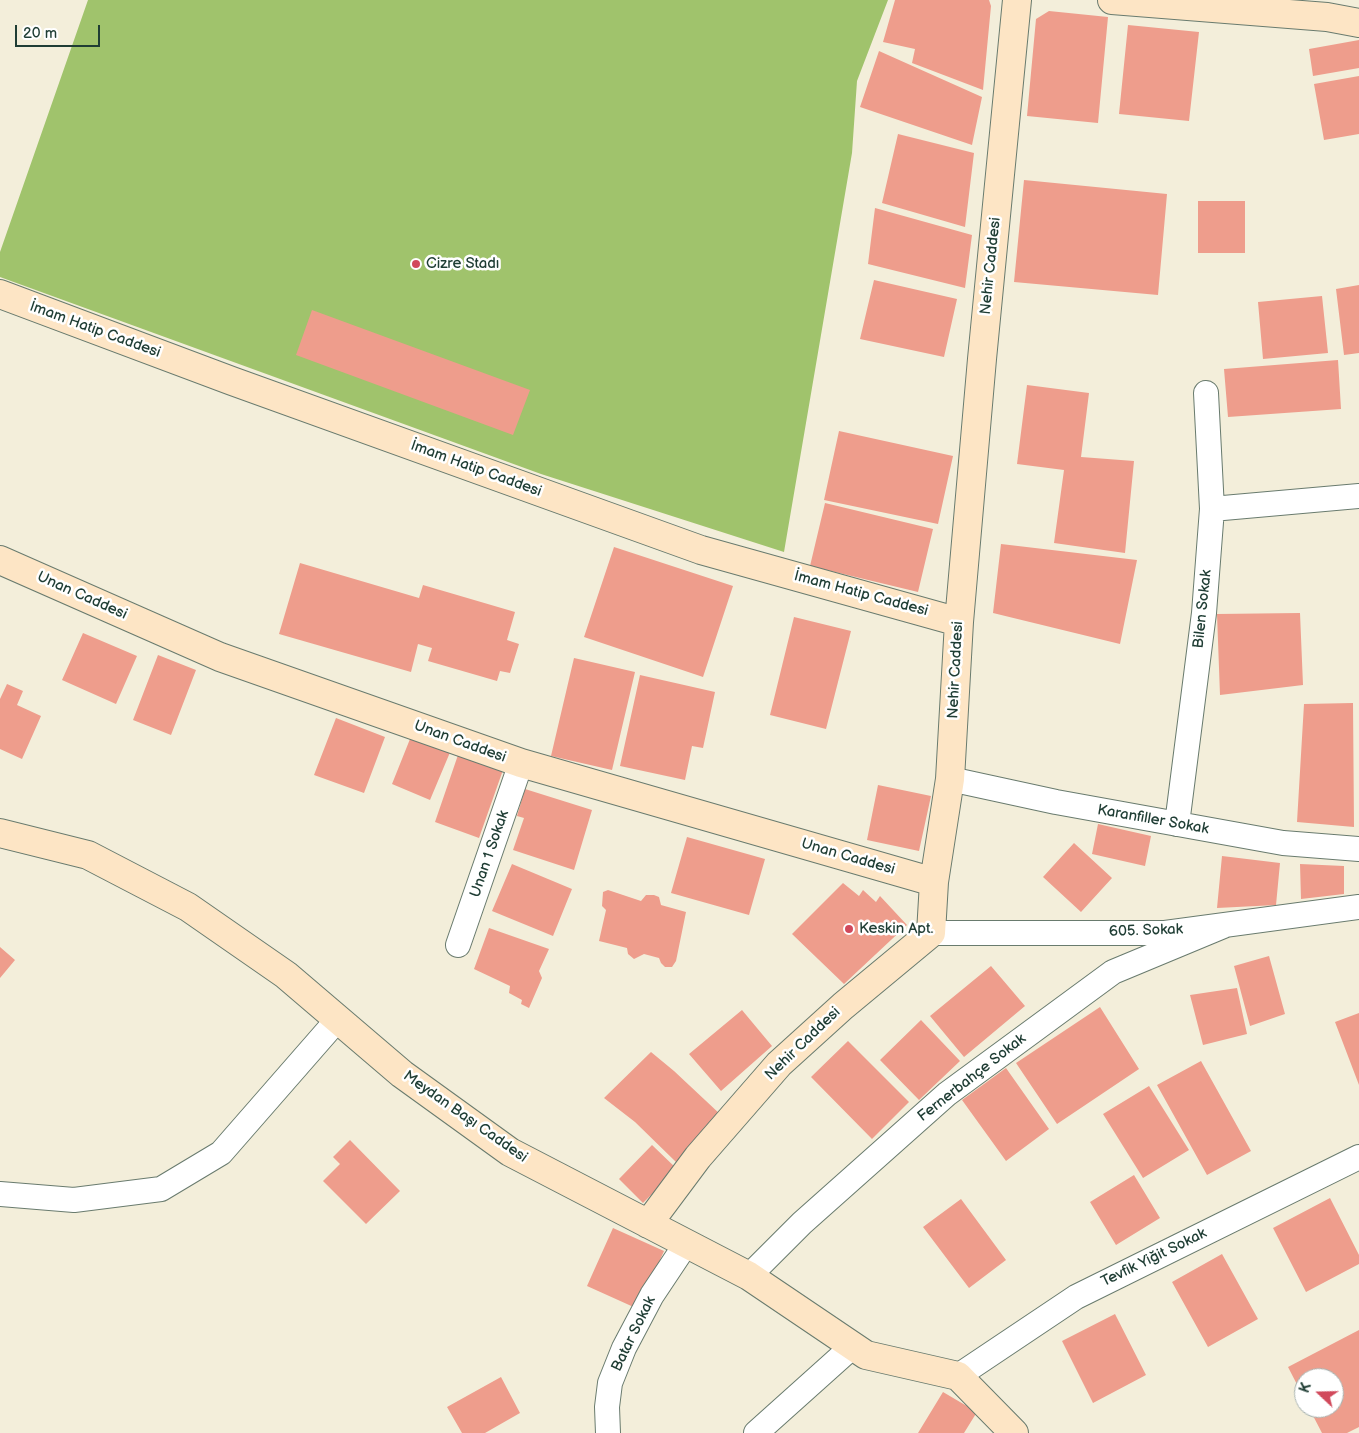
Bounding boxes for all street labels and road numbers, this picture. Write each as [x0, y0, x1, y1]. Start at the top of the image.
street label: Nehir Caddesi [977, 217, 1005, 315]
street label: İmam Hatip Caddesi [27, 298, 163, 362]
street label: İmam Hatip Caddesi [408, 437, 544, 501]
street label: İmam Hatip Caddesi [792, 567, 930, 621]
street label: Unan Caddesi [34, 568, 130, 624]
street label: Bilen Sokak [1190, 569, 1216, 649]
street label: Nehir Caddesi [944, 621, 968, 719]
street label: Unan Caddesi [412, 717, 508, 767]
street label: Karanfiller Sokak [1096, 801, 1210, 839]
street label: Unan 1 Sokak [467, 808, 513, 900]
street label: Unan Caddesi [799, 835, 897, 879]
street label: 605. Sokak [1109, 921, 1183, 941]
street label: Nehir Caddesi [762, 1004, 844, 1084]
street label: Fernerbahçe Sokak [914, 1030, 1030, 1126]
street label: Meydan Başı Caddesi [399, 1067, 531, 1167]
street label: Tevfik Yiğit Sokak [1098, 1225, 1210, 1291]
street label: Batar Sokak [608, 1293, 660, 1375]

